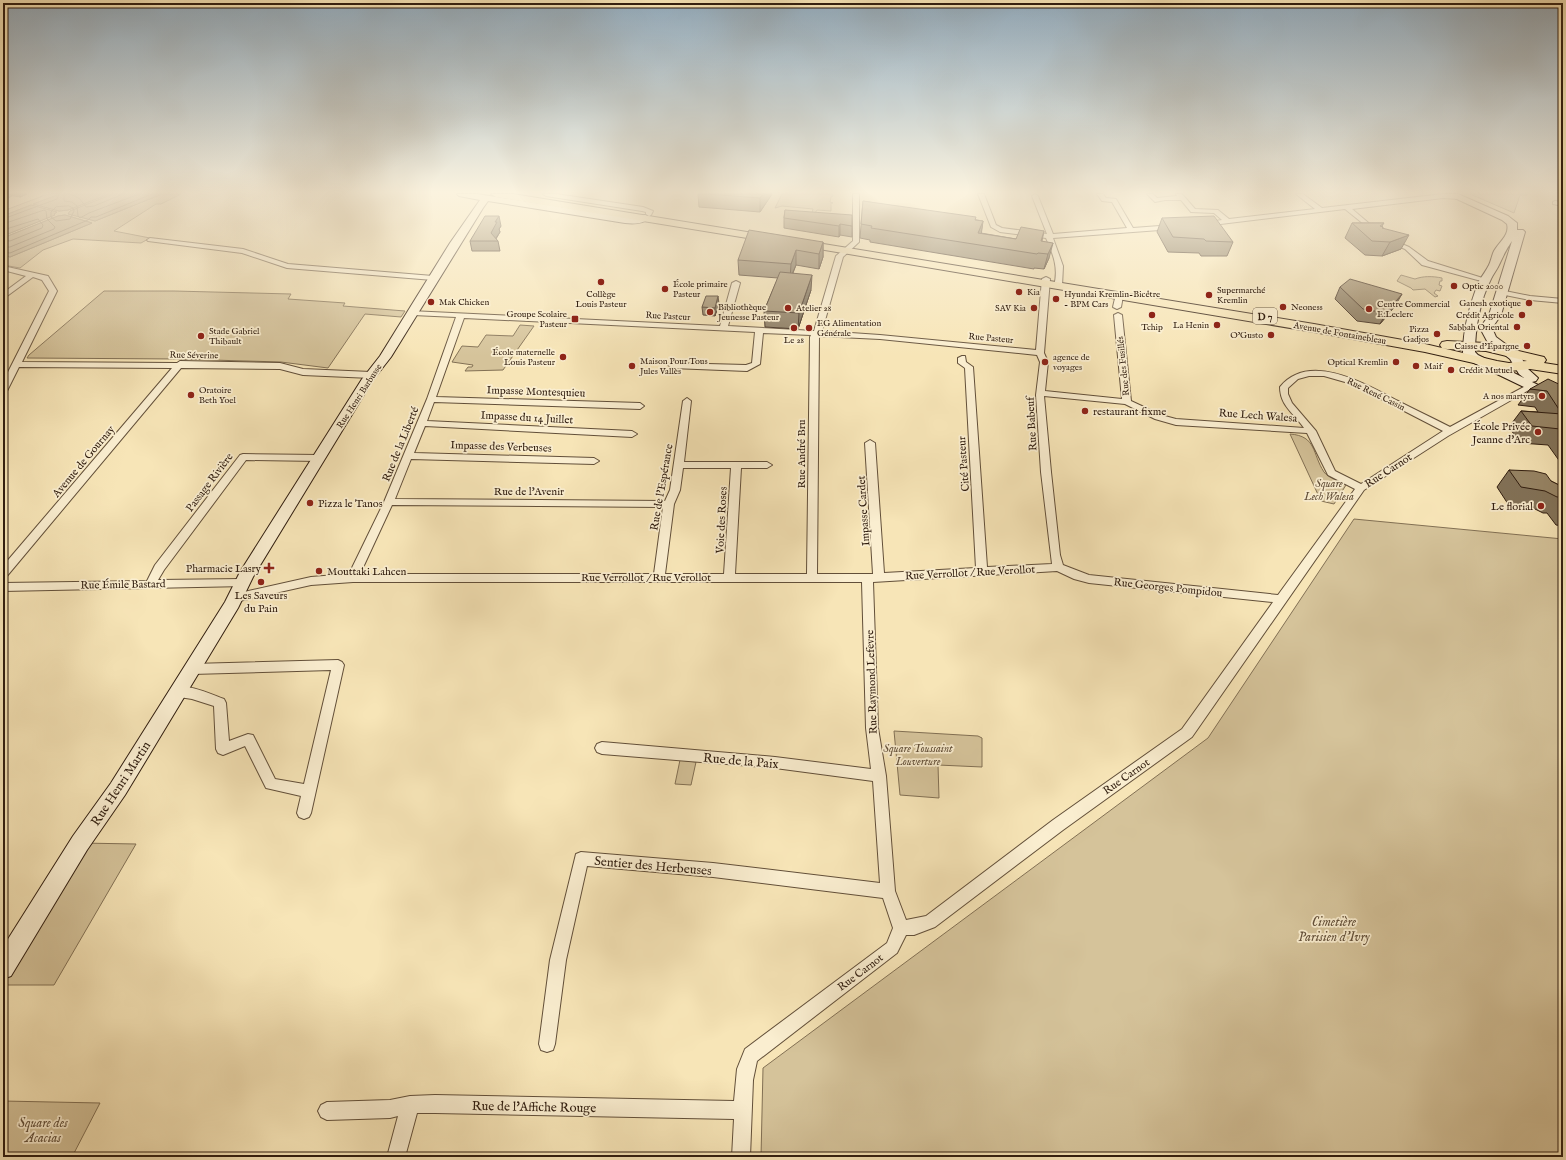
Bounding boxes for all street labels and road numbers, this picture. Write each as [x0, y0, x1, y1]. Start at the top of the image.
road number: D 7 [1253, 308, 1277, 324]
street label: Rue Pasteur [645, 310, 691, 323]
street label: Avenue de Fontainebleau [1292, 320, 1387, 347]
street label: Rue Pasteur [968, 331, 1015, 346]
street label: Rue des Fusillés [1115, 336, 1132, 396]
street label: Rue Séverine [169, 350, 219, 361]
street label: Rue Henri Barbusse [334, 362, 384, 431]
street label: Rue René Cassin [1345, 376, 1407, 413]
street label: Impasse Montesquieu [486, 383, 586, 401]
street label: Rue Babeuf [1023, 395, 1040, 451]
street label: Rue de la Liberté [380, 405, 422, 484]
street label: Rue Lech Walesa [1218, 406, 1298, 426]
street label: Impasse du 14 Juillet [480, 409, 574, 427]
street label: Rue André Bru [795, 419, 809, 489]
street label: Avenue de Gournay [49, 422, 118, 501]
street label: Cité Pasteur [955, 436, 973, 492]
street label: Impasse des Verbeuses [450, 438, 552, 456]
street label: Rue de l'Espérance [647, 443, 676, 532]
street label: Passage Rivière [183, 450, 236, 515]
street label: Rue Carnot [1362, 450, 1415, 491]
street label: Impasse Cardet [855, 475, 873, 547]
street label: Rue de l'Avenir [494, 485, 564, 499]
street label: Voie des Roses [713, 486, 731, 555]
street label: Rue Verrollot / Rue Verollot [905, 563, 1036, 583]
street label: Rue Verrollot / Rue Verollot [581, 571, 711, 585]
street label: Rue Georges Pompidou [1113, 575, 1223, 601]
street label: Rue Émile Bastard [80, 577, 166, 593]
street label: Rue Raymond Lefevre [863, 630, 881, 734]
street label: Rue Henri Martin [87, 738, 155, 829]
street label: Rue de la Paix [702, 750, 780, 773]
street label: Rue Carnot [1101, 756, 1153, 798]
street label: Sentier des Herbeuses [593, 853, 713, 880]
street label: Rue Carnot [835, 951, 886, 995]
street label: Rue de l'Affiche Rouge [472, 1098, 596, 1117]

